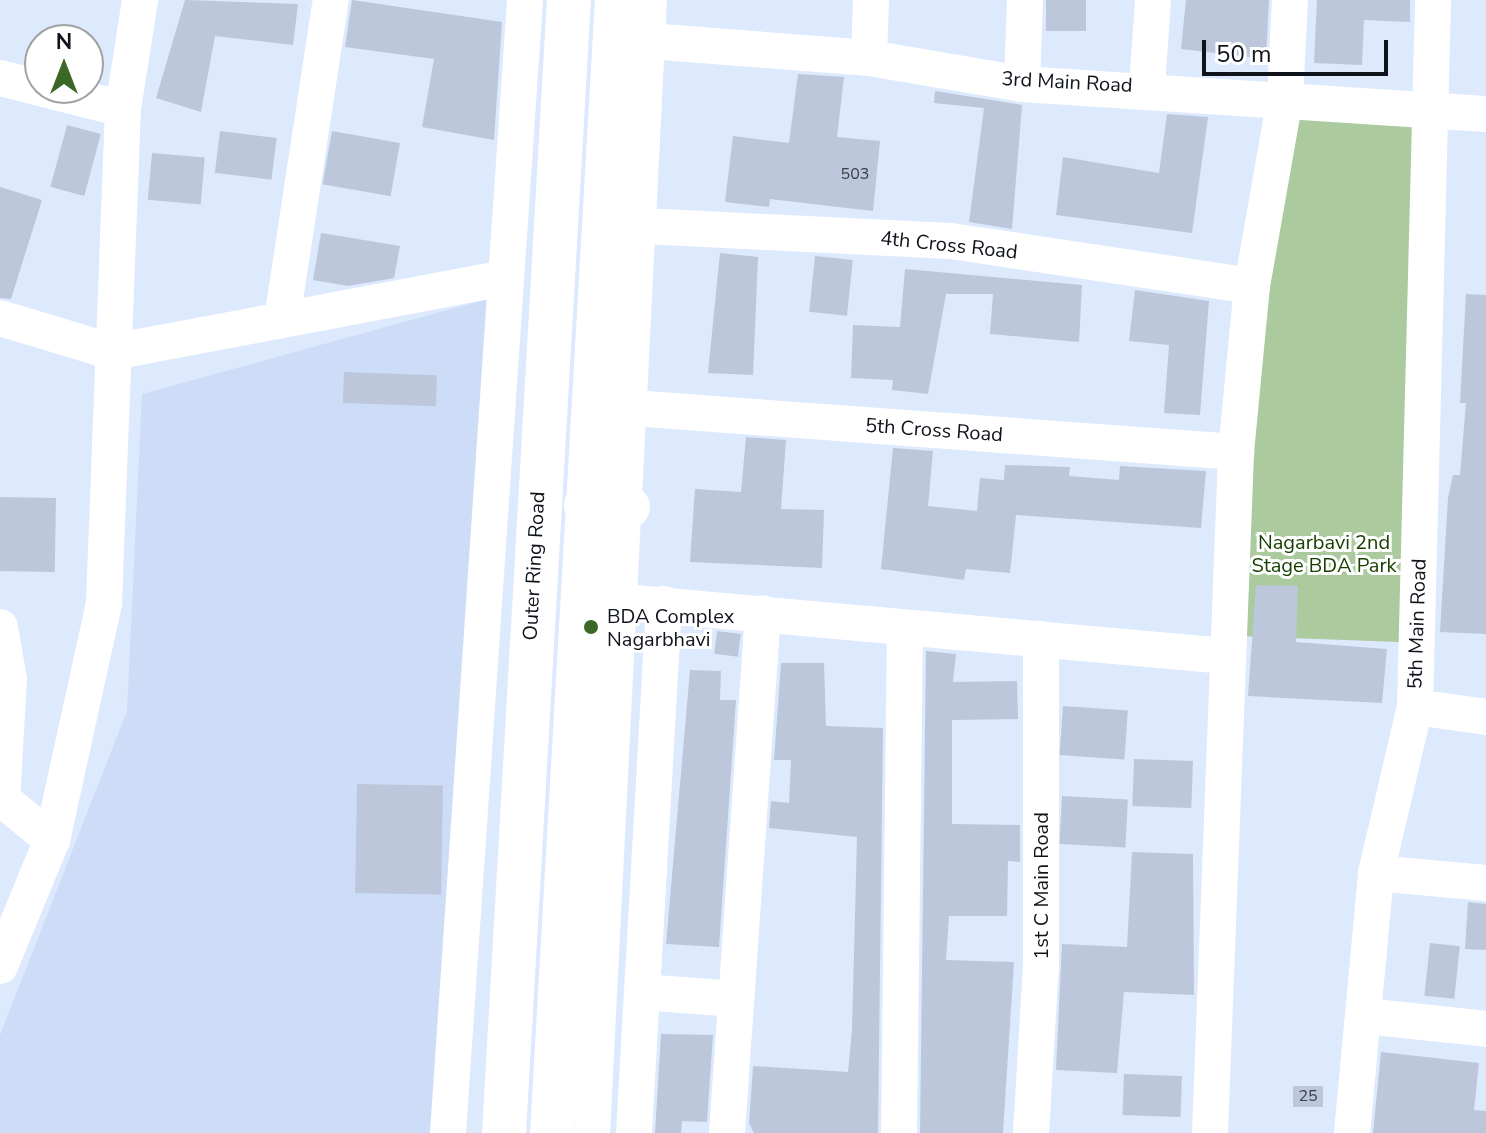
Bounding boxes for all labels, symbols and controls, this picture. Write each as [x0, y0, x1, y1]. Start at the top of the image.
north arrow [24, 24, 104, 104]
scale bar [1206, 24, 1392, 74]
text: N [56, 27, 72, 57]
text: 50 m [1216, 38, 1272, 70]
street label: 3rd Main Road [1001, 67, 1133, 97]
house number: 503 [841, 164, 869, 184]
street label: 4th Cross Road [879, 226, 1019, 264]
street label: 5th Cross Road [864, 413, 1004, 447]
street label: Outer Ring Road [518, 491, 550, 641]
park label: Nagarbavi 2nd Stage BDA Park [1251, 531, 1397, 578]
street label: 5th Main Road [1403, 558, 1431, 690]
place label: BDA Complex Nagarbhavi [607, 604, 734, 651]
marker: BDA Complex Nagarbhavi [582, 618, 600, 636]
street label: 1st C Main Road [1029, 812, 1053, 960]
house number: 25 [1298, 1086, 1318, 1106]

